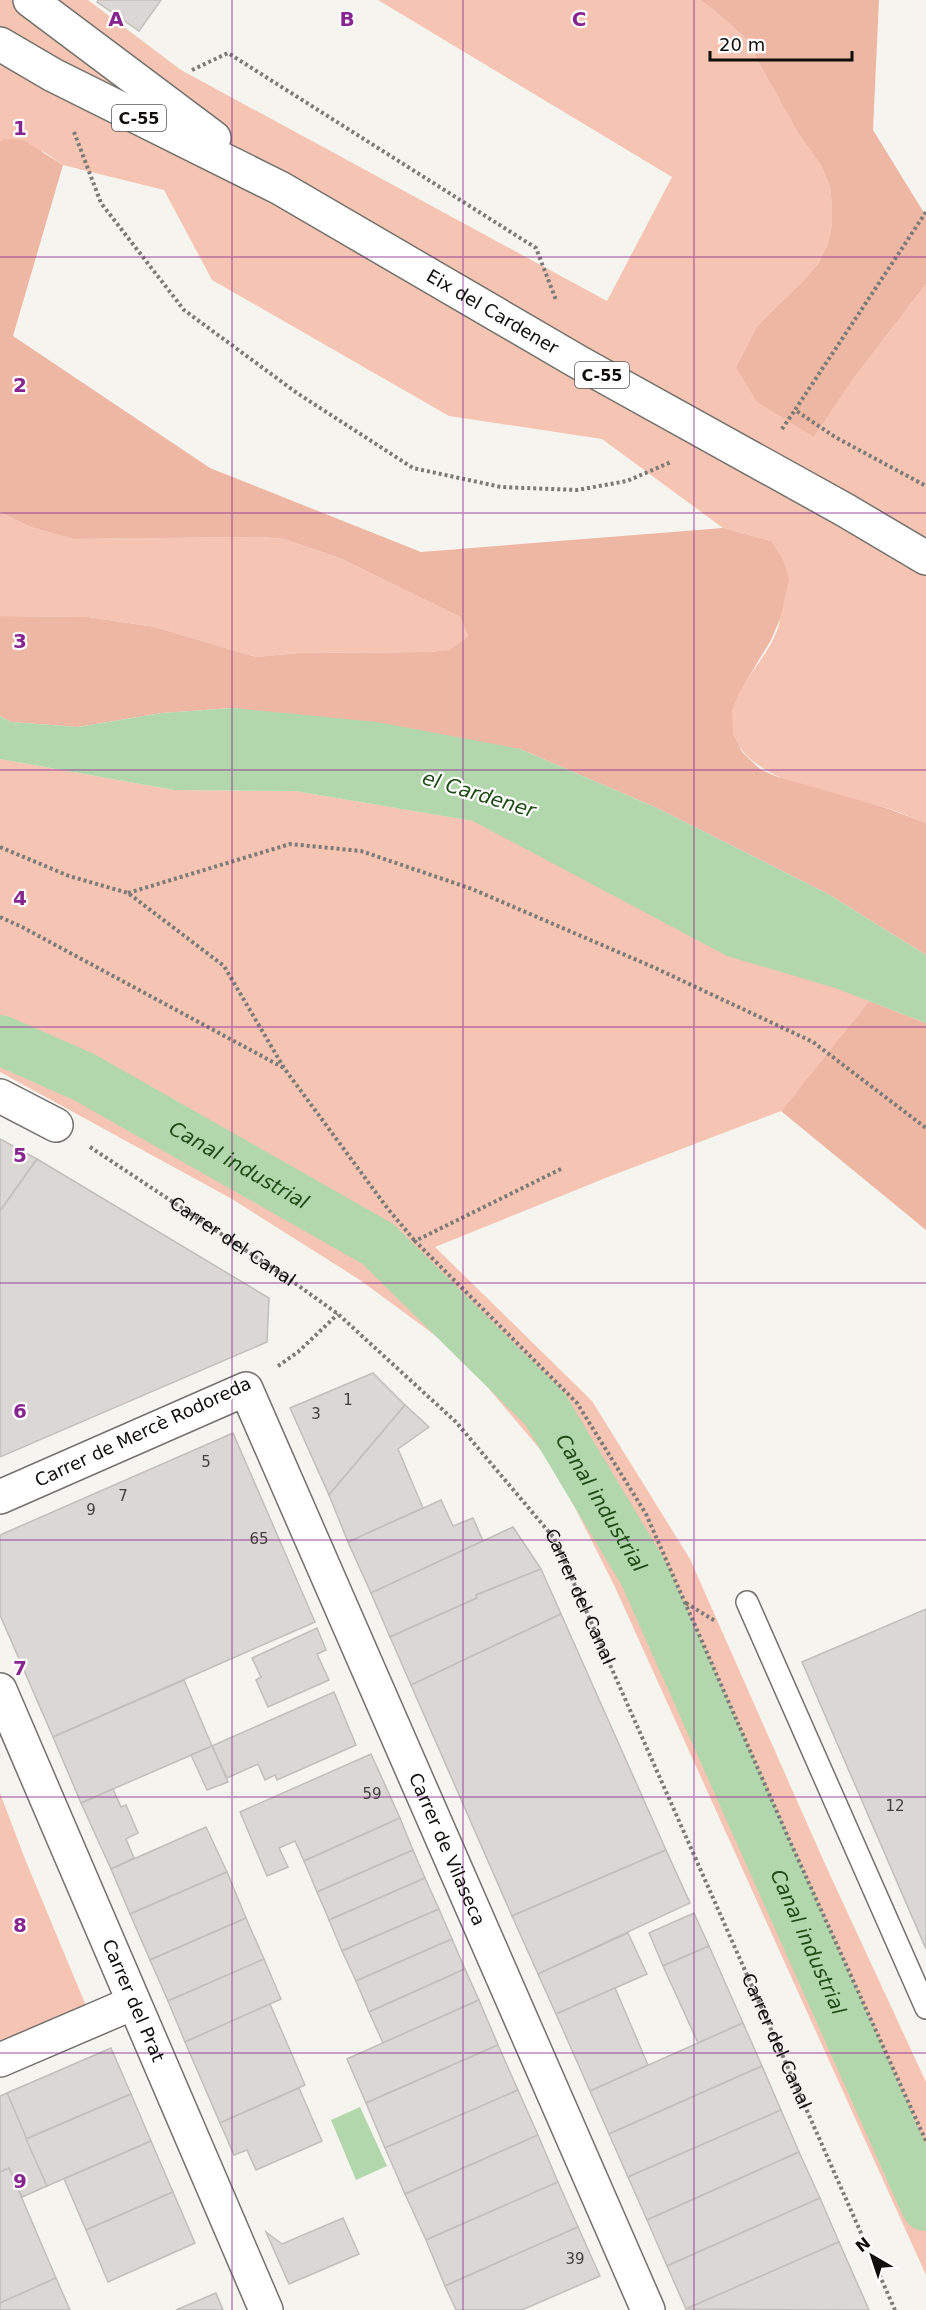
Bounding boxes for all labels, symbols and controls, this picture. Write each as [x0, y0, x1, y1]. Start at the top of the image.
text: A [108, 7, 124, 31]
text: B [339, 7, 355, 31]
text: C [572, 7, 586, 31]
scale bar [710, 24, 852, 62]
text: 20 m [719, 34, 765, 55]
road number: C-55 [112, 105, 166, 131]
text: 1 [13, 116, 27, 140]
street label: Eix del Cardener [423, 265, 563, 358]
road number: C-55 [575, 362, 629, 388]
text: 2 [13, 373, 27, 397]
text: 3 [13, 629, 27, 653]
water label: el Cardener [420, 765, 540, 823]
text: 4 [13, 886, 27, 910]
water label: Canal industrial [165, 1116, 313, 1214]
text: 5 [13, 1143, 27, 1167]
street label: Carrer del Canal [166, 1192, 300, 1290]
street label: Carrer de Mercè Rodoreda [31, 1372, 254, 1491]
house number: 1 [343, 1391, 353, 1409]
text: 6 [13, 1399, 27, 1423]
house number: 3 [311, 1405, 321, 1423]
water label: Canal industrial [551, 1429, 652, 1576]
house number: 5 [201, 1453, 211, 1471]
house number: 7 [118, 1487, 128, 1505]
house number: 9 [86, 1501, 96, 1519]
street label: Carrer del Canal [541, 1524, 620, 1668]
house number: 65 [249, 1530, 269, 1548]
text: 7 [13, 1656, 27, 1680]
street label: Carrer de Vilaseca [405, 1770, 490, 1929]
house number: 59 [362, 1785, 382, 1803]
house number: 12 [885, 1797, 905, 1815]
water label: Canal industrial [765, 1866, 851, 2019]
text: 8 [13, 1913, 27, 1937]
street label: Carrer del Prat [98, 1936, 169, 2065]
street label: Carrer del Canal [738, 1970, 816, 2112]
text: 9 [13, 2169, 27, 2193]
north arrow [842, 2226, 902, 2286]
text: N [852, 2233, 874, 2256]
house number: 39 [565, 2250, 585, 2268]

